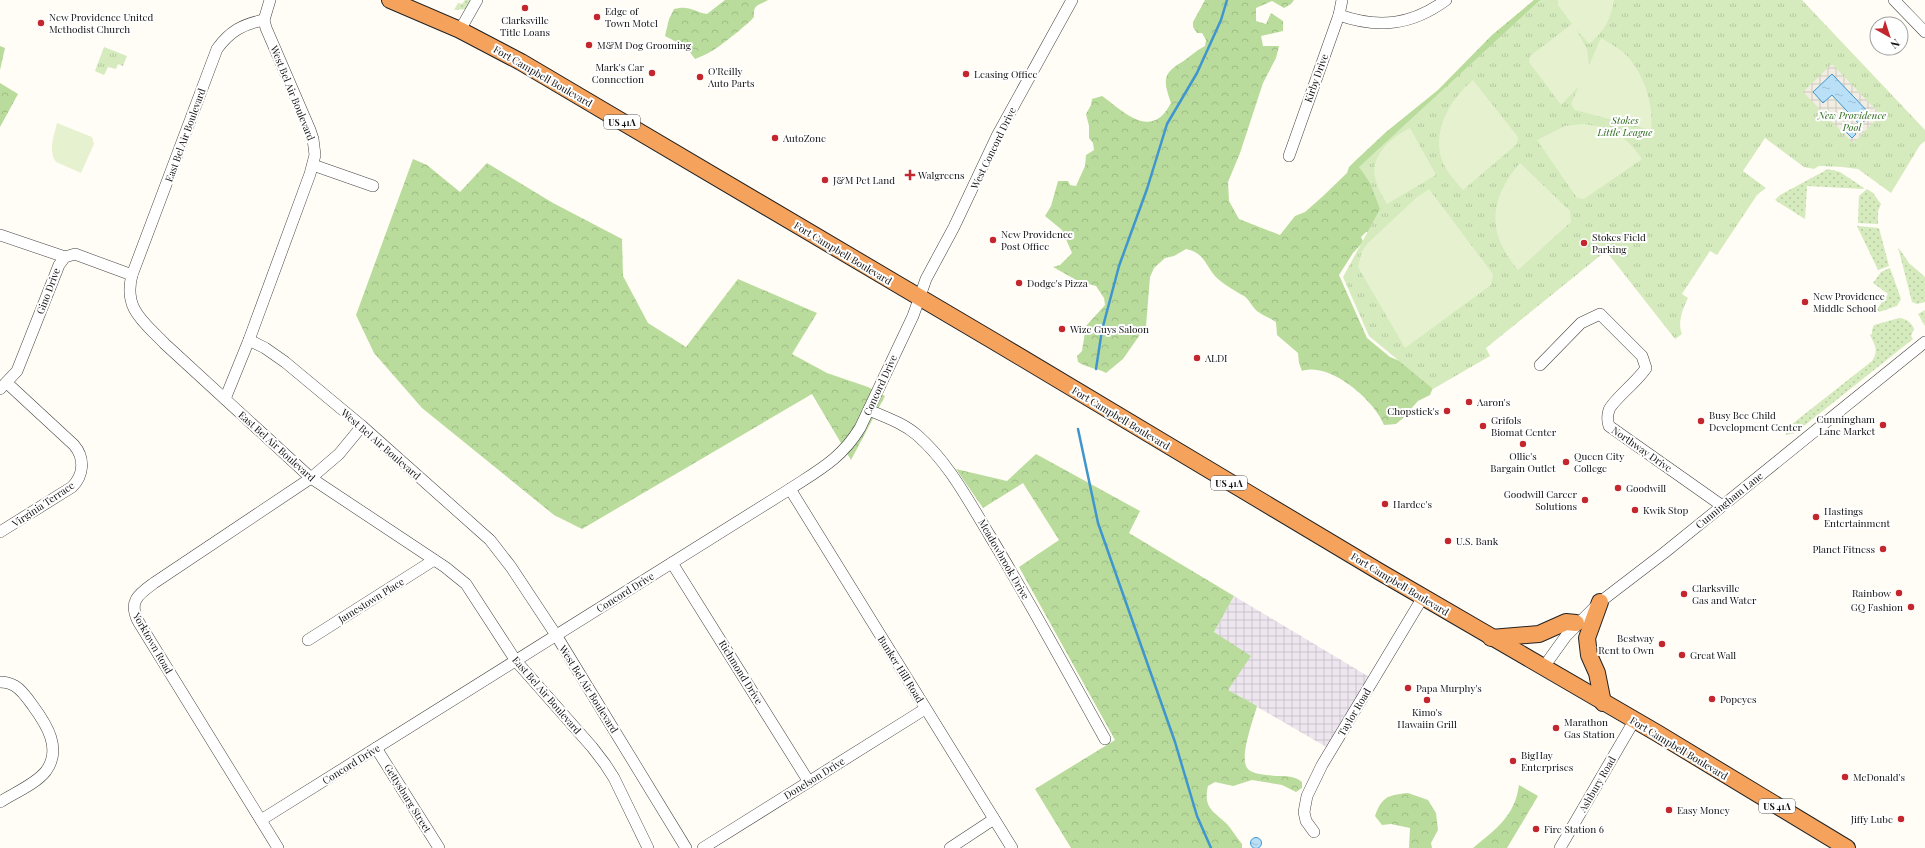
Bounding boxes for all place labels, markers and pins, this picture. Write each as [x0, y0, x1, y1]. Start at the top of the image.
marker: Clarksville Title Loans [520, 3, 530, 13]
place label: Edge of Town Motel [605, 4, 658, 30]
place label: New Providence United Methodist Church [49, 10, 154, 36]
marker: Edge of Town Motel [592, 12, 602, 22]
place label: Clarksville Title Loans [500, 13, 550, 39]
marker: New Providence United Methodist Church [36, 18, 46, 28]
place label: M&M Dog Grooming [597, 38, 692, 52]
marker: M&M Dog Grooming [584, 40, 594, 50]
place label: Mark's Car Connection [592, 60, 645, 86]
place label: O'Reilly Auto Parts [707, 64, 755, 90]
place label: Leasing Office [974, 67, 1038, 81]
marker: Mark's Car Connection [647, 68, 657, 78]
marker: Leasing Office [961, 69, 971, 79]
marker: O'Reilly Auto Parts [695, 72, 705, 82]
place label: AutoZone [782, 131, 826, 145]
marker: AutoZone [770, 133, 780, 143]
place label: Walgreens [917, 168, 964, 182]
marker: Walgreens [905, 170, 915, 180]
place label: J&M Pet Land [832, 173, 895, 187]
marker: J&M Pet Land [820, 175, 830, 185]
place label: New Providence Post Office [1001, 227, 1073, 253]
place label: Stokes Field Parking [1592, 230, 1646, 256]
marker: New Providence Post Office [988, 235, 998, 245]
marker: Stokes Field Parking [1579, 238, 1589, 248]
place label: Dodge's Pizza [1027, 276, 1088, 290]
marker: Dodge's Pizza [1014, 278, 1024, 288]
place label: New Providence Middle School [1813, 289, 1885, 315]
marker: New Providence Middle School [1800, 297, 1810, 307]
place label: Wize Guys Saloon [1069, 322, 1149, 336]
marker: Wize Guys Saloon [1057, 324, 1067, 334]
place label: ALDI [1204, 351, 1228, 365]
marker: ALDI [1192, 353, 1202, 363]
place label: Aaron's [1476, 395, 1510, 409]
marker: Aaron's [1464, 397, 1474, 407]
place label: Chopstick's [1387, 404, 1439, 418]
marker: Chopstick's [1442, 406, 1452, 416]
place label: Busy Bee Child Development Center [1709, 408, 1802, 434]
place label: Cunningham Lane Market [1817, 412, 1875, 438]
place label: Grifols Biomat Center [1491, 413, 1557, 439]
marker: Busy Bee Child Development Center [1696, 416, 1706, 426]
marker: Cunningham Lane Market [1878, 420, 1888, 430]
marker: Grifols Biomat Center [1478, 421, 1488, 431]
marker: Ollie's Bargain Outlet [1518, 439, 1528, 449]
place label: Ollie's Bargain Outlet [1490, 449, 1556, 475]
place label: Queen City College [1574, 449, 1624, 475]
marker: Queen City College [1561, 457, 1571, 467]
place label: Goodwill [1626, 481, 1666, 495]
marker: Goodwill [1613, 483, 1623, 493]
place label: Goodwill Career Solutions [1504, 487, 1578, 513]
marker: Goodwill Career Solutions [1580, 495, 1590, 505]
place label: Hardee's [1393, 497, 1432, 511]
marker: Hardee's [1380, 499, 1390, 509]
place label: Kwik Stop [1643, 503, 1688, 517]
place label: Hastings Entertainment [1824, 504, 1890, 530]
marker: Kwik Stop [1630, 505, 1640, 515]
marker: Hastings Entertainment [1811, 512, 1821, 522]
place label: U.S. Bank [1456, 534, 1499, 548]
marker: U.S. Bank [1443, 536, 1453, 546]
place label: Planet Fitness [1812, 542, 1875, 556]
marker: Planet Fitness [1878, 544, 1888, 554]
place label: Clarksville Gas and Water [1692, 581, 1757, 607]
place label: Rainbow [1852, 586, 1891, 600]
marker: Rainbow [1894, 588, 1904, 598]
marker: Clarksville Gas and Water [1679, 589, 1689, 599]
place label: GQ Fashion [1851, 600, 1903, 614]
marker: GQ Fashion [1906, 602, 1916, 612]
place label: Bestway Rent to Own [1598, 631, 1654, 657]
marker: Bestway Rent to Own [1657, 639, 1667, 649]
place label: Great Wall [1690, 648, 1736, 662]
marker: Great Wall [1677, 650, 1687, 660]
place label: Papa Murphy's [1416, 681, 1482, 695]
marker: Papa Murphy's [1403, 683, 1413, 693]
place label: Popeyes [1720, 692, 1756, 706]
marker: Popeyes [1707, 694, 1717, 704]
marker: Kimo's Hawaiin Grill [1422, 695, 1432, 705]
place label: Kimo's Hawaiin Grill [1397, 705, 1457, 731]
place label: Marathon Gas Station [1564, 715, 1615, 741]
marker: Marathon Gas Station [1551, 723, 1561, 733]
place label: BigHay Enterprises [1521, 748, 1573, 774]
marker: BigHay Enterprises [1508, 756, 1518, 766]
place label: McDonald's [1853, 770, 1905, 784]
marker: McDonald's [1840, 772, 1850, 782]
place label: Easy Money [1677, 803, 1730, 817]
marker: Easy Money [1664, 805, 1674, 815]
place label: Jiffy Lube [1850, 812, 1893, 826]
marker: Jiffy Lube [1896, 814, 1906, 824]
place label: Fire Station 6 [1544, 822, 1604, 836]
marker: Fire Station 6 [1531, 824, 1541, 834]

